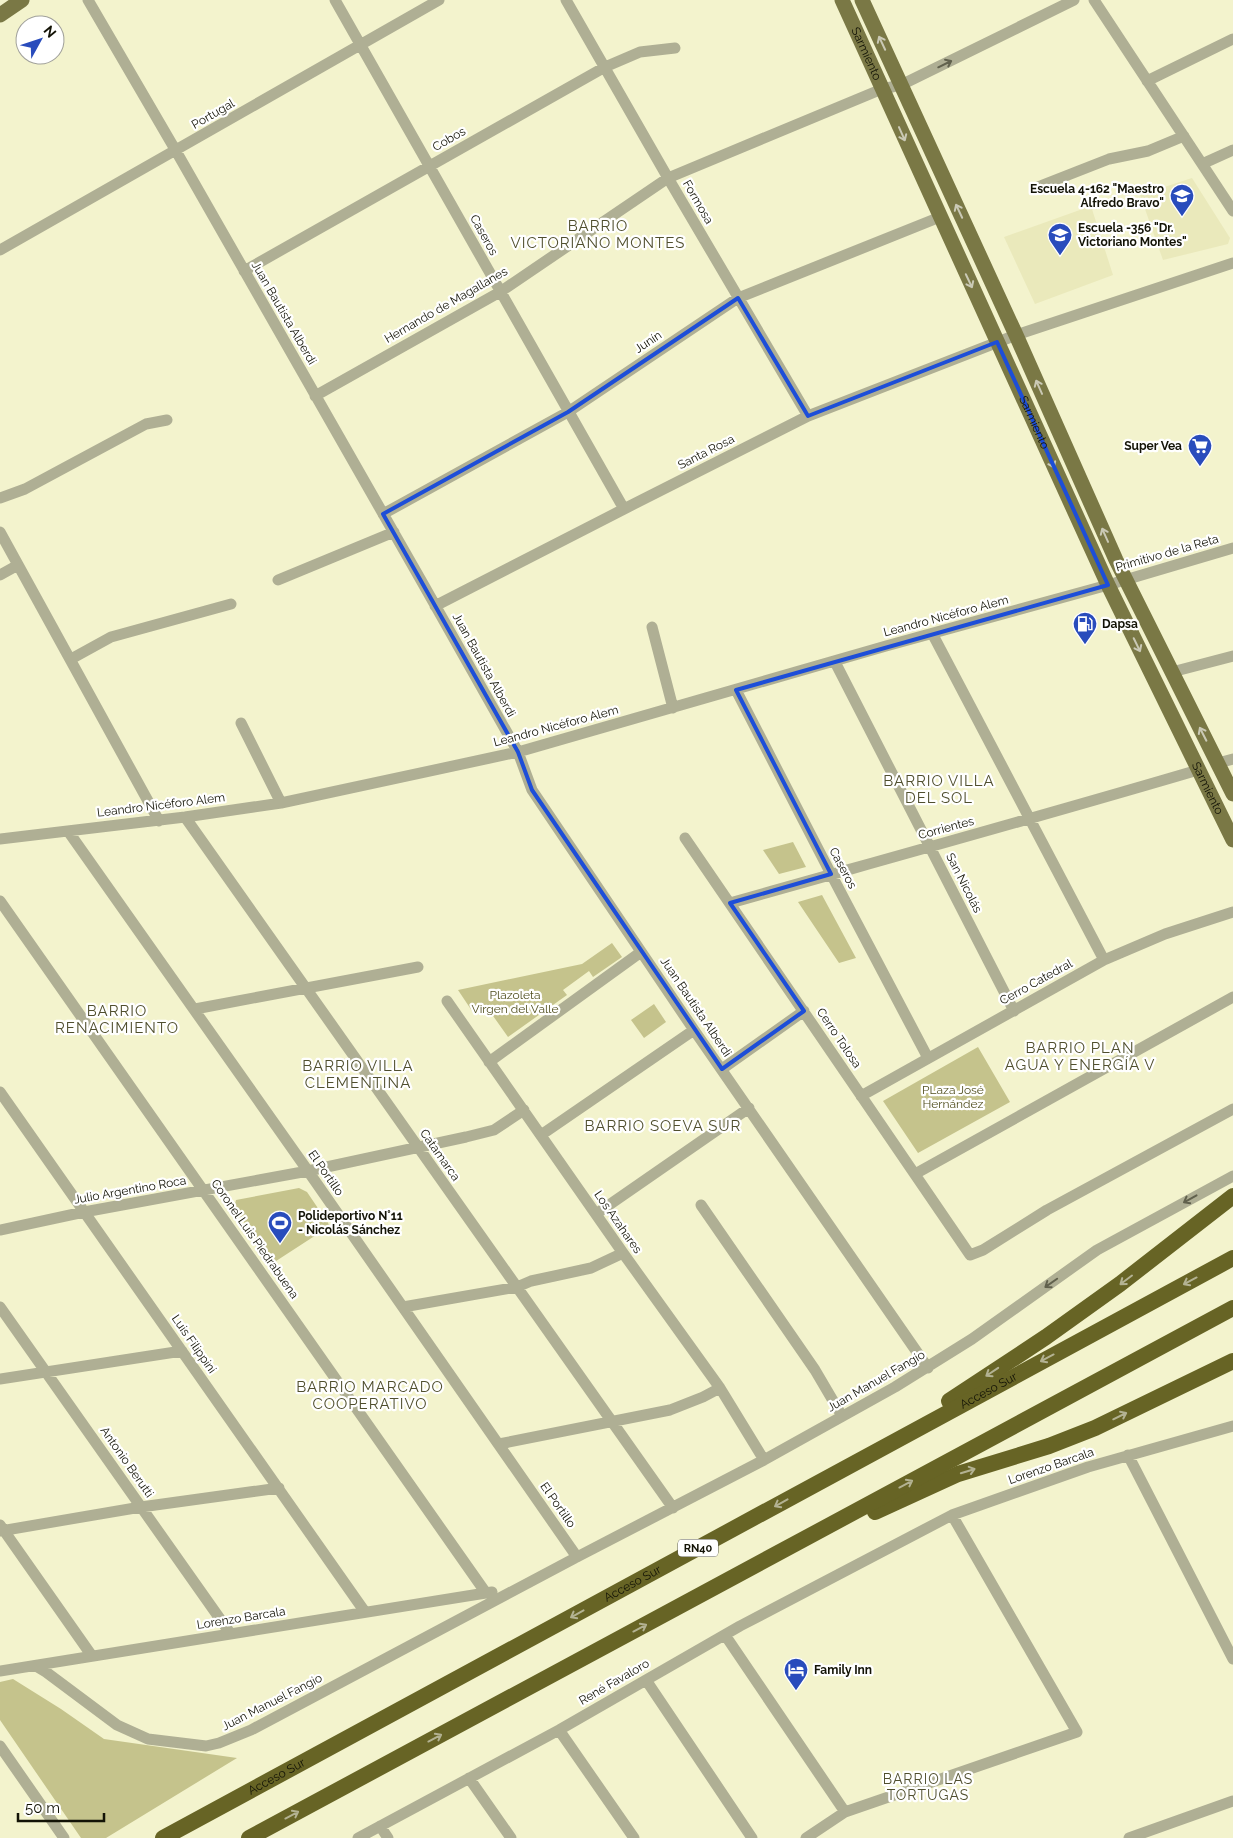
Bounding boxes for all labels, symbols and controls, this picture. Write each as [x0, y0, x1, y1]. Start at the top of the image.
north arrow [15, 15, 65, 65]
text: N [40, 22, 60, 41]
street label: Sarmiento [848, 25, 885, 82]
one-way arrow [876, 36, 886, 51]
one-way arrow [937, 59, 952, 68]
street label: Portugal [189, 96, 238, 132]
street label: Cobos [430, 124, 468, 154]
one-way arrow [898, 126, 908, 141]
street label: Formosa [680, 177, 716, 227]
place label: Escuela 4-162 "Maestro Alfredo Bravo" [1030, 182, 1164, 210]
school or university icon: Escuela 4-162 "Maestro Alfredo Bravo" [1169, 183, 1195, 217]
one-way arrow [953, 204, 963, 219]
street label: Caseros [467, 212, 501, 258]
district label: BARRIO VICTORIANO MONTES [511, 217, 685, 252]
place label: Escuela -356 "Dr. Victoriano Montes" [1078, 221, 1187, 249]
school or university icon: Escuela -356 "Dr. Victoriano Montes" [1047, 222, 1073, 256]
street label: Juan Bautista Alberdi [249, 259, 319, 367]
street label: Hernando de Magallanes [382, 264, 510, 346]
one-way arrow [965, 273, 975, 288]
street label: Junín [632, 328, 664, 356]
one-way arrow [1033, 380, 1043, 395]
street label: Sarmiento [1016, 394, 1052, 451]
street label: Santa Rosa [675, 432, 737, 472]
supermarket icon: Super Vea [1187, 433, 1213, 467]
place label: Super Vea [1124, 439, 1182, 453]
one-way arrow [1047, 453, 1057, 468]
one-way arrow [1100, 528, 1109, 543]
street label: Primitivo de la Reta [1114, 532, 1220, 574]
street label: Leandro Nicéforo Alem [882, 593, 1010, 639]
street label: Juan Bautista Alberdi [450, 611, 518, 719]
fuel station icon: Dapsa [1072, 611, 1098, 645]
place label: Dapsa [1102, 617, 1138, 631]
one-way arrow [1133, 637, 1142, 652]
street label: Leandro Nicéforo Alem [492, 703, 620, 749]
one-way arrow [1198, 727, 1208, 742]
street label: Sarmiento [1189, 760, 1226, 817]
district label: BARRIO VILLA DEL SOL [883, 772, 995, 807]
street label: Leandro Nicéforo Alem [96, 790, 226, 820]
street label: Corrientes [917, 814, 976, 842]
street label: Caseros [826, 845, 860, 891]
street label: San Nicolás [943, 851, 985, 915]
street label: Juan Bautista Alberdi [658, 955, 734, 1059]
street label: Cerro Catedral [997, 956, 1075, 1008]
park label: Plazoleta Virgen del Valle [471, 988, 559, 1016]
district label: BARRIO RENACIMIENTO [55, 1002, 179, 1037]
street label: Cerro Tolosa [814, 1005, 864, 1071]
district label: BARRIO PLAN AGUA Y ENERGÍA V [1005, 1039, 1155, 1074]
district label: BARRIO VILLA CLEMENTINA [302, 1057, 414, 1092]
park label: PLaza José Hernández [922, 1083, 984, 1111]
district label: BARRIO SOEVA SUR [585, 1117, 741, 1135]
street label: Catamarca [417, 1126, 463, 1184]
street label: El Portillo [305, 1148, 347, 1198]
street label: Julio Argentino Roca [73, 1173, 187, 1207]
street label: Coronel Luis Piedrabuena [208, 1177, 302, 1301]
street label: Los Azahares [591, 1188, 645, 1256]
one-way arrow [1184, 1195, 1198, 1205]
place label: Polideportivo N°11 - Nicolás Sánchez [298, 1209, 403, 1237]
sports icon: Polideportivo N°11 - Nicolás Sánchez [267, 1210, 293, 1244]
one-way arrow [1119, 1275, 1133, 1285]
one-way arrow [1183, 1277, 1198, 1286]
one-way arrow [1044, 1278, 1058, 1288]
street label: Luis Filippini [169, 1312, 219, 1376]
street label: Juan Manuel Fangio [825, 1347, 927, 1415]
one-way arrow [1041, 1354, 1055, 1364]
one-way arrow [985, 1367, 999, 1377]
street label: Acceso Sur [958, 1369, 1020, 1412]
district label: BARRIO MARCADO COOPERATIVO [296, 1378, 444, 1413]
one-way arrow [1113, 1411, 1128, 1421]
street label: Antonio Berutti [97, 1424, 157, 1500]
street label: Lorenzo Barcala [1006, 1445, 1096, 1487]
one-way arrow [960, 1466, 976, 1476]
one-way arrow [898, 1479, 913, 1488]
street label: El Portillo [537, 1480, 579, 1530]
one-way arrow [775, 1498, 789, 1508]
road number: RN40 [678, 1540, 718, 1556]
street label: Acceso Sur [602, 1562, 664, 1605]
street label: Lorenzo Barcala [196, 1604, 286, 1632]
one-way arrow [570, 1609, 585, 1619]
one-way arrow [632, 1623, 647, 1633]
street label: René Favaloro [576, 1656, 652, 1708]
hotel icon: Family Inn [783, 1657, 809, 1691]
place label: Family Inn [814, 1663, 872, 1677]
street label: Juan Manuel Fangio [220, 1671, 324, 1733]
one-way arrow [427, 1733, 442, 1742]
street label: Acceso Sur [246, 1755, 308, 1798]
district label: BARRIO LAS TORTUGAS [883, 1771, 973, 1803]
scale bar [18, 1790, 104, 1822]
text: 50 m [25, 1799, 60, 1817]
one-way arrow [284, 1810, 299, 1820]

